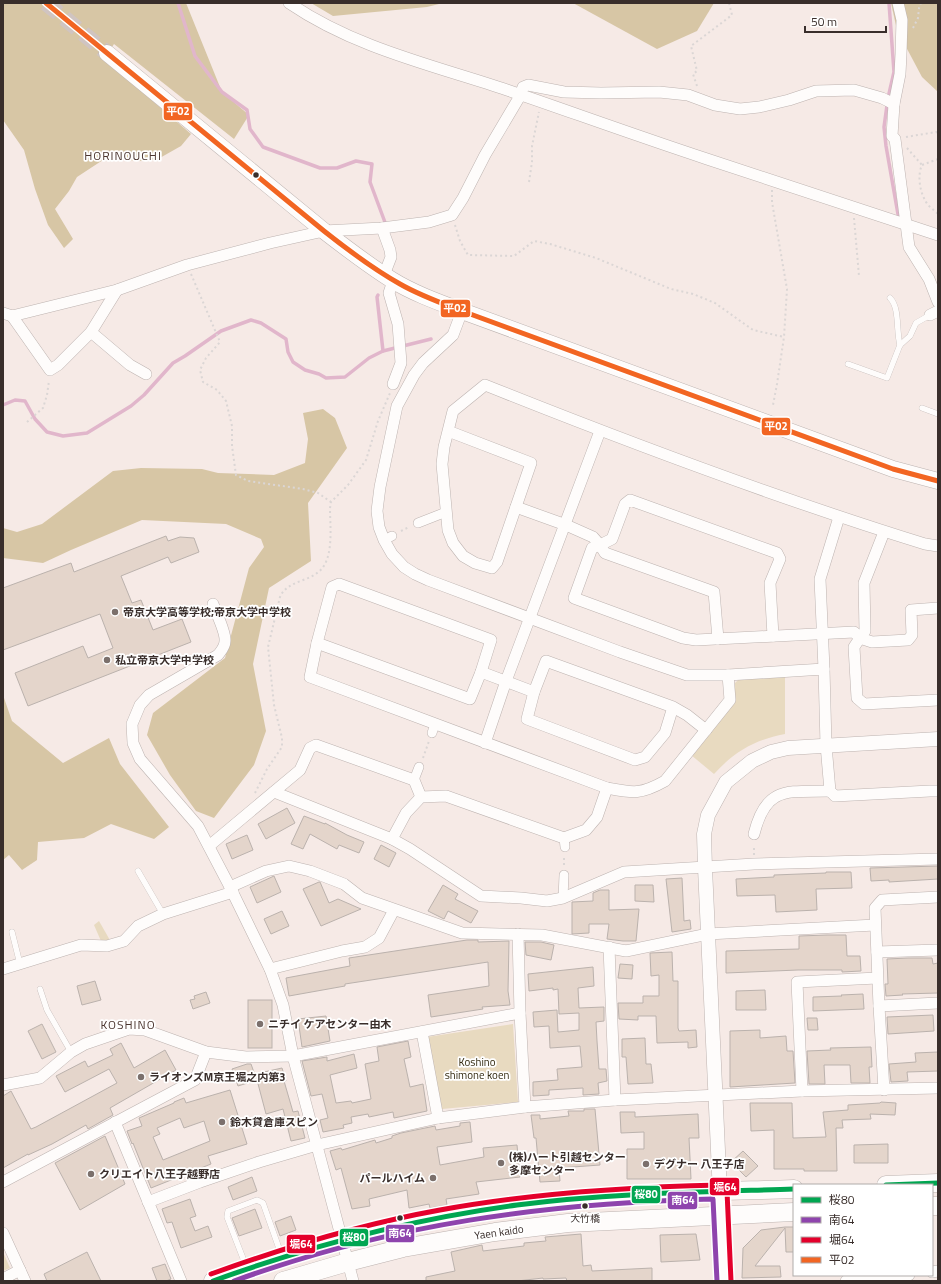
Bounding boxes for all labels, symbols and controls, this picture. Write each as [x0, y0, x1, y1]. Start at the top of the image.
scale bar [805, 8, 886, 34]
text: 50 m [811, 12, 837, 31]
line badge: 平02 [163, 102, 193, 121]
text: 平02 [166, 103, 190, 119]
district label: HORINOUCHI [84, 146, 162, 165]
unlabelled marker [251, 170, 261, 180]
line badge: 平02 [440, 299, 471, 318]
text: 平02 [443, 300, 467, 316]
line badge: 平02 [761, 417, 791, 436]
text: 平02 [764, 418, 788, 434]
place label: 帝京大学高等学校;帝京大学中学校 [123, 604, 291, 620]
marker: 帝京大学高等学校;帝京大学中学校 [110, 607, 120, 617]
place label: 私立帝京大学中学校 [115, 652, 214, 668]
marker: 私立帝京大学中学校 [102, 655, 112, 665]
district label: KOSHINO [100, 1015, 156, 1034]
place label: ニチイ ケアセンター由木 [268, 1016, 391, 1032]
marker: ニチイ ケアセンター由木 [255, 1019, 265, 1029]
park label: Koshino shimone koen [445, 1054, 509, 1083]
place label: ライオンズM京王堀之内第3 [149, 1069, 285, 1085]
marker: ライオンズM京王堀之内第3 [136, 1072, 146, 1082]
place label: 鈴木貸倉庫スピン [230, 1114, 318, 1130]
marker: 鈴木貸倉庫スピン [217, 1117, 227, 1127]
place label: (株)ハート引越センター 多摩センター [509, 1149, 626, 1178]
place label: デグナー 八王子店 [654, 1156, 744, 1172]
marker: (株)ハート引越センター 多摩センター [496, 1158, 506, 1168]
marker: デグナー 八王子店 [641, 1159, 651, 1169]
place label: クリエイト八王子越野店 [99, 1166, 220, 1182]
marker: クリエイト八王子越野店 [86, 1169, 96, 1179]
place label: パールハイム [359, 1170, 425, 1186]
marker: パールハイム [428, 1173, 438, 1183]
line badge: 堀64 [709, 1177, 740, 1196]
text: 堀64 [713, 1179, 737, 1195]
legend [793, 1184, 933, 1276]
line badge: 桜80 [631, 1185, 661, 1204]
text: 桜80 [634, 1186, 658, 1202]
text: 桜80 [829, 1190, 855, 1209]
line badge: 南64 [667, 1191, 698, 1210]
text: 南64 [671, 1192, 695, 1208]
marker: 大竹橋 [580, 1201, 590, 1211]
text: 南64 [829, 1210, 855, 1229]
place label: 大竹橋 [570, 1211, 600, 1226]
unlabelled marker [395, 1213, 405, 1223]
street label: Yaen kaido [473, 1221, 525, 1243]
line badge: 南64 [385, 1224, 415, 1243]
text: 南64 [388, 1225, 412, 1241]
line badge: 桜80 [339, 1228, 369, 1247]
text: 桜80 [342, 1229, 366, 1245]
text: 堀64 [829, 1230, 855, 1249]
line badge: 堀64 [286, 1234, 316, 1254]
text: 堀64 [289, 1236, 313, 1252]
text: 平02 [829, 1250, 854, 1269]

